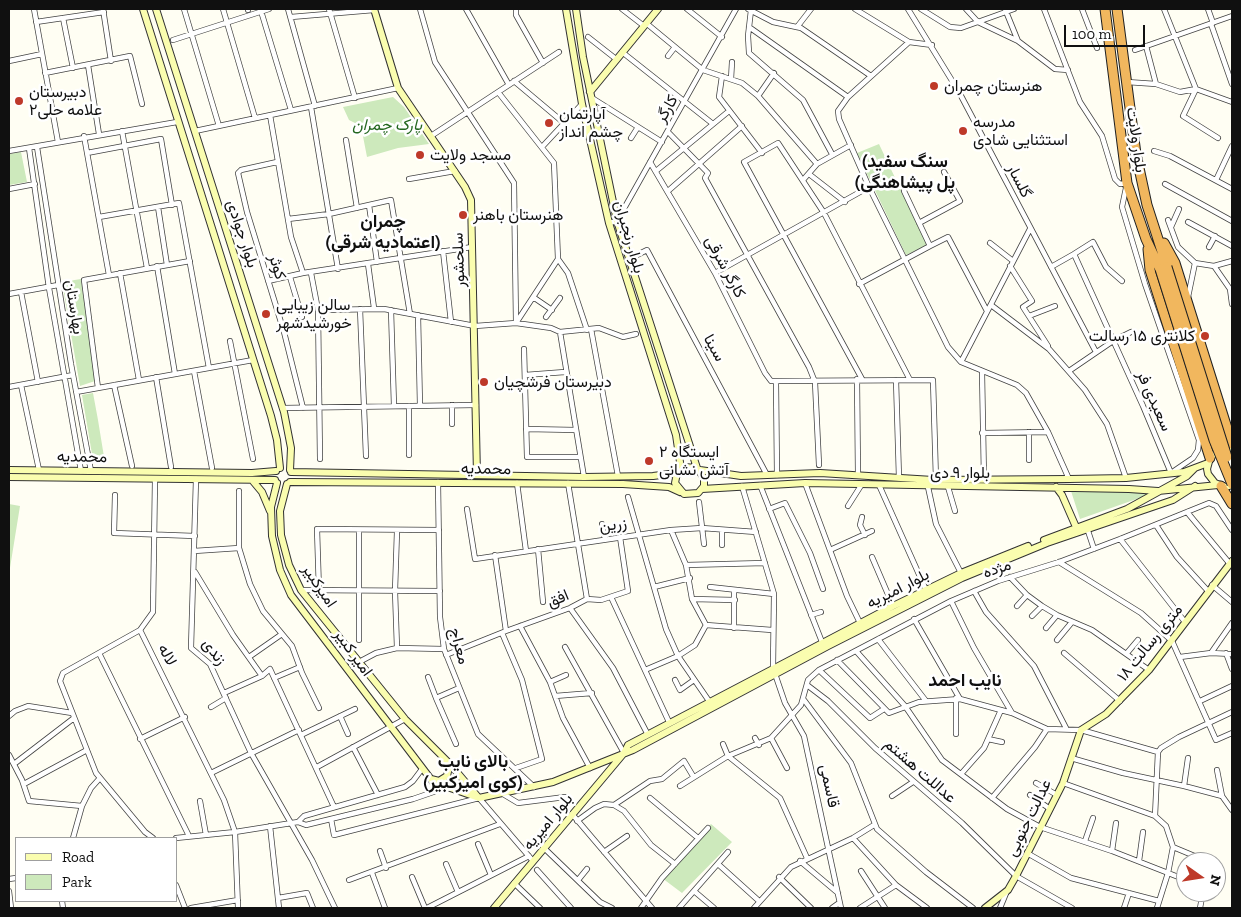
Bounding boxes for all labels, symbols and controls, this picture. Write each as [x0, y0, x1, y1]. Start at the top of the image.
scale bar [1066, 15, 1147, 47]
text: 100 m [1072, 25, 1111, 43]
place label: هنرستان چمران [944, 76, 1042, 96]
marker: هنرستان چمران [928, 80, 940, 92]
place label: دبیرستان علامه حلی۲ [29, 82, 102, 120]
street label: کارگر [652, 92, 682, 126]
marker: دبیرستان علامه حلی۲ [13, 95, 25, 107]
place label: آپارتمان چشم انداز [559, 104, 623, 142]
street label: بلوار ولایت [1122, 106, 1150, 174]
place label: مدرسه استثنایی شادی [973, 112, 1068, 150]
park label: پارک چمران [352, 115, 422, 135]
marker: آپارتمان چشم انداز [543, 117, 555, 129]
marker: مدرسه استثنایی شادی [957, 125, 969, 137]
place label: مسجد ولایت [430, 145, 511, 165]
marker: مسجد ولایت [414, 149, 426, 161]
district label: (سنگ سفید (پل پیشاهنگی [855, 151, 955, 193]
street label: گلسار [1002, 161, 1036, 201]
street label: بلوار جوادی [222, 198, 262, 270]
street label: بلوار رنجبران [609, 198, 649, 276]
place label: هنرستان باهنر [473, 205, 563, 225]
marker: هنرستان باهنر [457, 209, 469, 221]
district label: چمران (اعتمادیه شرقی) [326, 211, 440, 253]
street label: سلحشور [448, 232, 470, 288]
street label: کارگر شرقی [701, 233, 749, 301]
street label: کوثر [264, 252, 290, 282]
street label: بهارستان [60, 278, 88, 336]
place label: سالن زیبایی خورشیدشهر [276, 295, 352, 333]
marker: سالن زیبایی خورشیدشهر [260, 308, 272, 320]
place label: کلانتری ۱۵ رسالت [1089, 326, 1195, 346]
marker: کلانتری ۱۵ رسالت [1199, 330, 1211, 342]
street label: سینا [699, 331, 729, 365]
street label: سعیدی فر [1132, 368, 1176, 434]
place label: دبیرستان فرشچیان [494, 372, 612, 392]
marker: دبیرستان فرشچیان [478, 376, 490, 388]
place label: ایستگاه ۲ آتش نشانی [659, 442, 729, 480]
street label: محمدیه [57, 447, 107, 467]
marker: ایستگاه ۲ آتش نشانی [643, 455, 655, 467]
street label: محمدیه [461, 459, 511, 479]
street label: بلوار ۹ دی [930, 463, 990, 483]
street label: زرین [598, 514, 628, 536]
street label: مژده [980, 555, 1014, 583]
street label: امیرکبیر [297, 561, 341, 611]
street label: بلوار امیریه [863, 565, 933, 613]
street label: افق [544, 586, 572, 612]
street label: ۱۸ متری رسالت [1113, 601, 1187, 685]
street label: امیر کبیر [329, 626, 377, 680]
street label: معراج [445, 626, 473, 666]
street label: زندی [198, 635, 230, 669]
street label: لاله [153, 641, 181, 669]
district label: نایب احمد [928, 670, 1002, 692]
street label: عداللت هشتم [880, 734, 960, 808]
district label: بالای نایب (کوی امیرکبیر) [424, 751, 522, 794]
street label: قاسمی [815, 763, 843, 809]
street label: عدالت جنوبی [1002, 776, 1056, 860]
street label: بلوار امیریه [519, 790, 577, 854]
legend [15, 837, 178, 902]
text: Road [62, 848, 94, 866]
north arrow [1176, 852, 1226, 902]
text: Park [62, 873, 92, 891]
text: N [1206, 873, 1225, 887]

